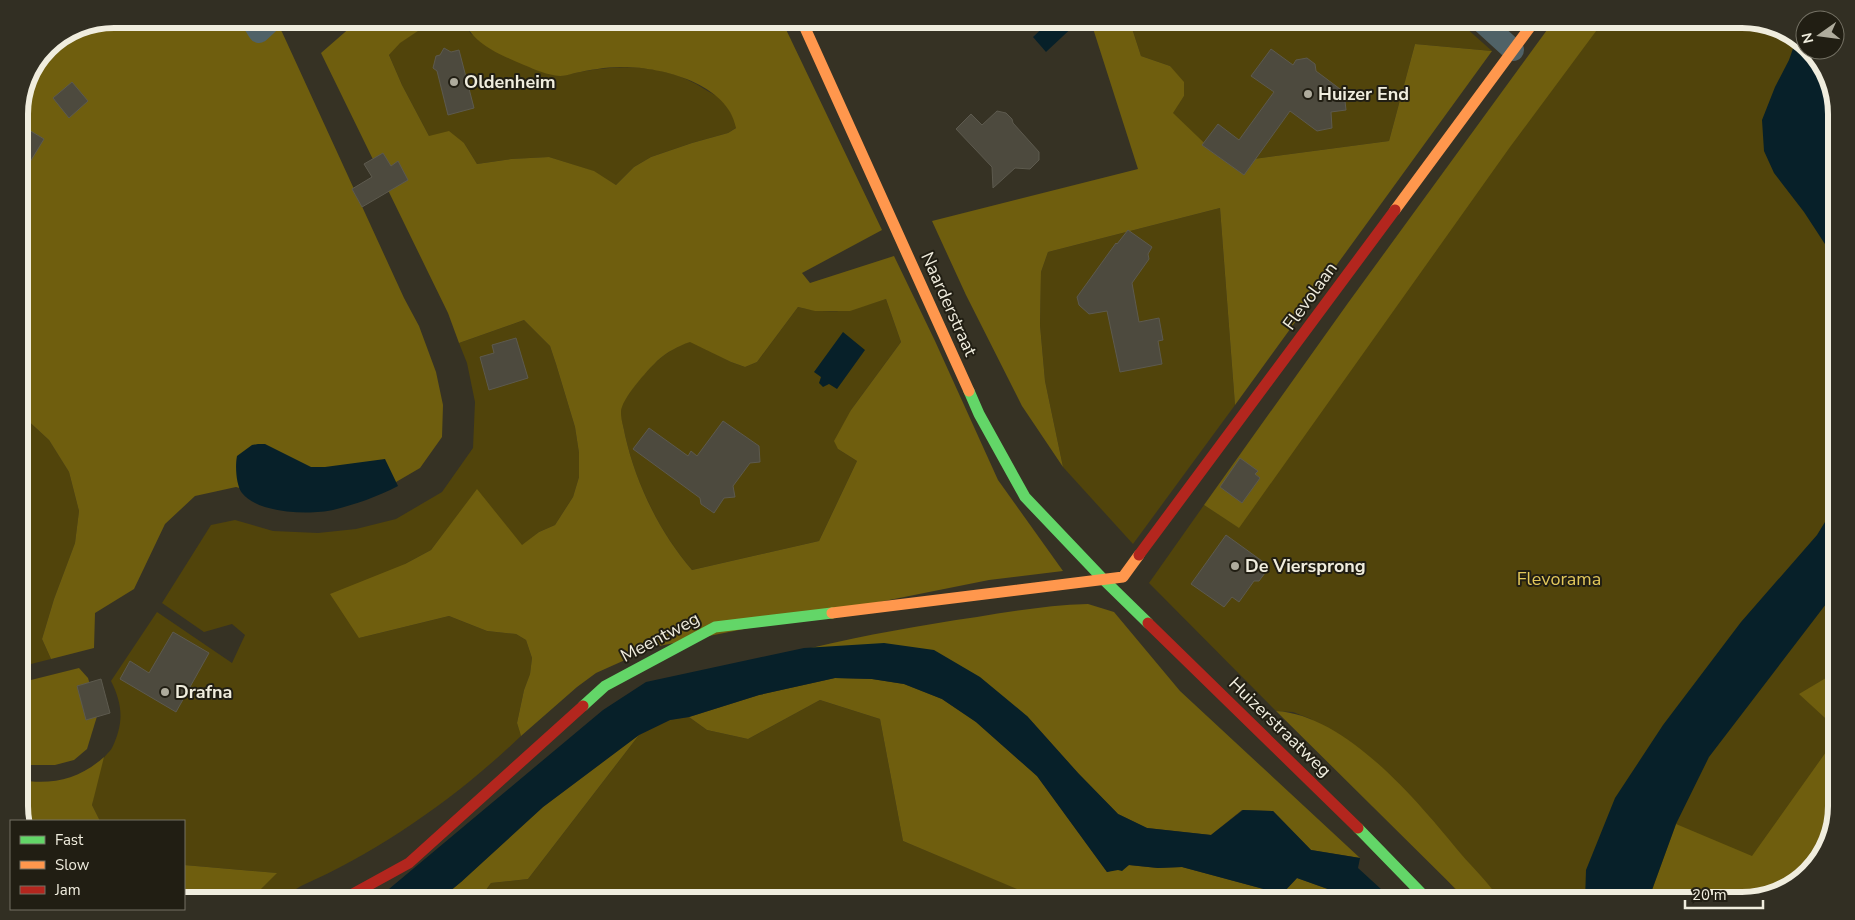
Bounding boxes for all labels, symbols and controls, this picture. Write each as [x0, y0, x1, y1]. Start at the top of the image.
north arrow [1795, 10, 1845, 60]
text: N [1797, 31, 1818, 45]
place label: Oldenheim [464, 70, 556, 94]
marker: Oldenheim [448, 76, 460, 88]
place label: Huizer End [1318, 82, 1409, 106]
marker: Huizer End [1302, 88, 1314, 100]
street label: Naarderstraat [915, 248, 983, 361]
street label: Flevolaan [1277, 257, 1343, 335]
place label: De Viersprong [1245, 554, 1366, 578]
marker: De Viersprong [1229, 560, 1241, 572]
park label: Flevorama [1517, 567, 1601, 591]
street label: Meentweg [616, 606, 704, 668]
street label: Huizerstraatweg [1224, 672, 1336, 782]
place label: Drafna [175, 680, 232, 704]
marker: Drafna [159, 686, 171, 698]
legend [10, 820, 185, 910]
text: Fast [55, 830, 84, 850]
text: Slow [55, 855, 90, 875]
scale bar [1685, 878, 1762, 910]
text: Jam [54, 880, 81, 900]
text: 20 m [1692, 885, 1727, 905]

